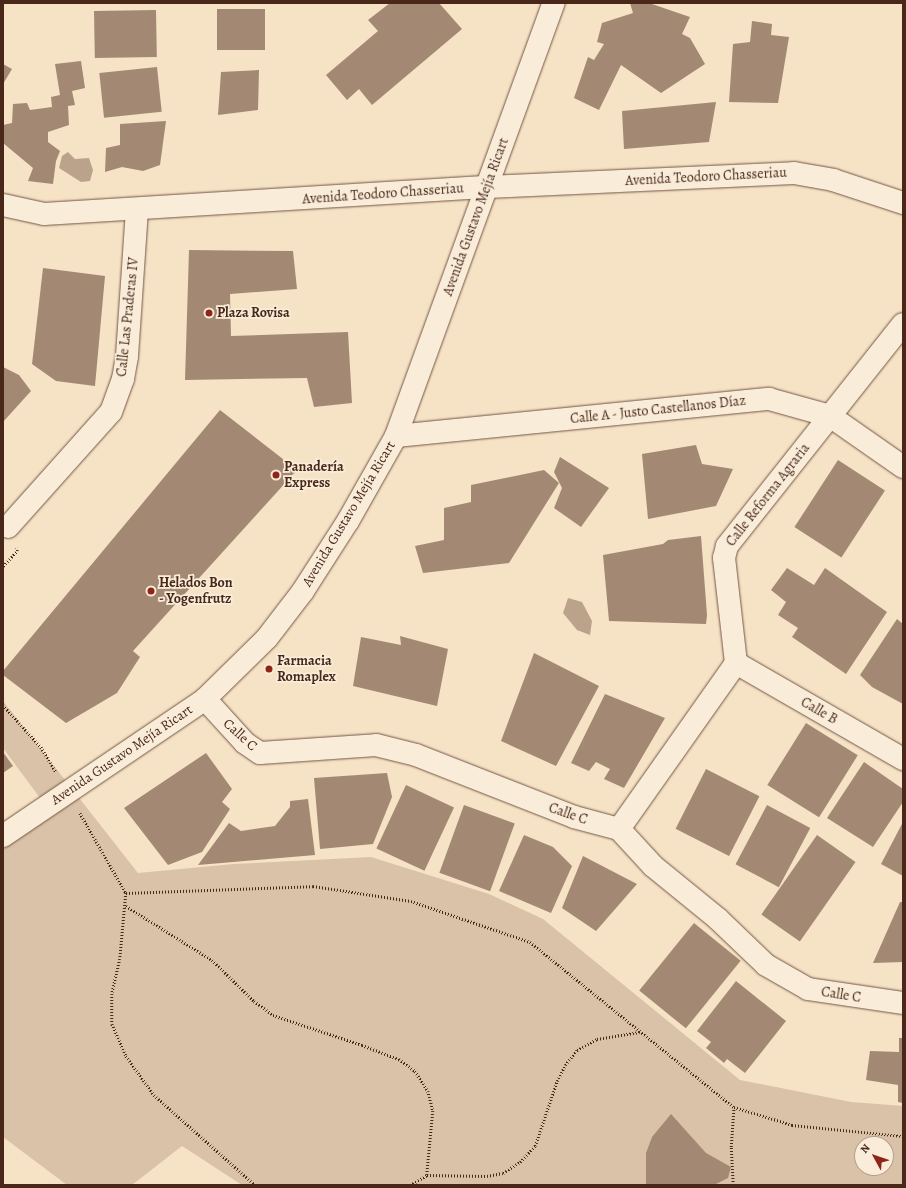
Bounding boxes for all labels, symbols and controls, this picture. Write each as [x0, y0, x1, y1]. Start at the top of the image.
street label: Avenida Gustavo Mejía Ricart [440, 136, 512, 298]
street label: Avenida Teodoro Chasseriau [625, 164, 787, 190]
street label: Avenida Teodoro Chasseriau [302, 180, 464, 208]
street label: Calle Las Praderas IV [113, 256, 143, 378]
place label: Plaza Rovisa [217, 305, 290, 321]
marker: Plaza Rovisa [204, 308, 214, 318]
street label: Calle A - Justo Castellanos Díaz [569, 392, 747, 428]
street label: Avenida Gustavo Mejía Ricart [299, 438, 399, 590]
street label: Calle Reforma Agraria [723, 440, 813, 550]
place label: Panadería Express [284, 459, 344, 492]
marker: Panadería Express [271, 470, 281, 480]
place label: Helados Bon - Yogenfrutz [159, 575, 233, 608]
marker: Helados Bon - Yogenfrutz [146, 586, 156, 596]
place label: Farmacia Romaplex [277, 653, 336, 686]
marker: Farmacia Romaplex [264, 664, 274, 674]
street label: Calle B [798, 694, 840, 728]
street label: Avenida Gustavo Mejía Ricart [48, 701, 196, 809]
street label: Calle C [220, 715, 260, 755]
street label: Calle C [546, 800, 590, 828]
street label: Calle C [820, 984, 862, 1006]
north arrow [854, 1136, 894, 1176]
text: N [857, 1141, 874, 1157]

